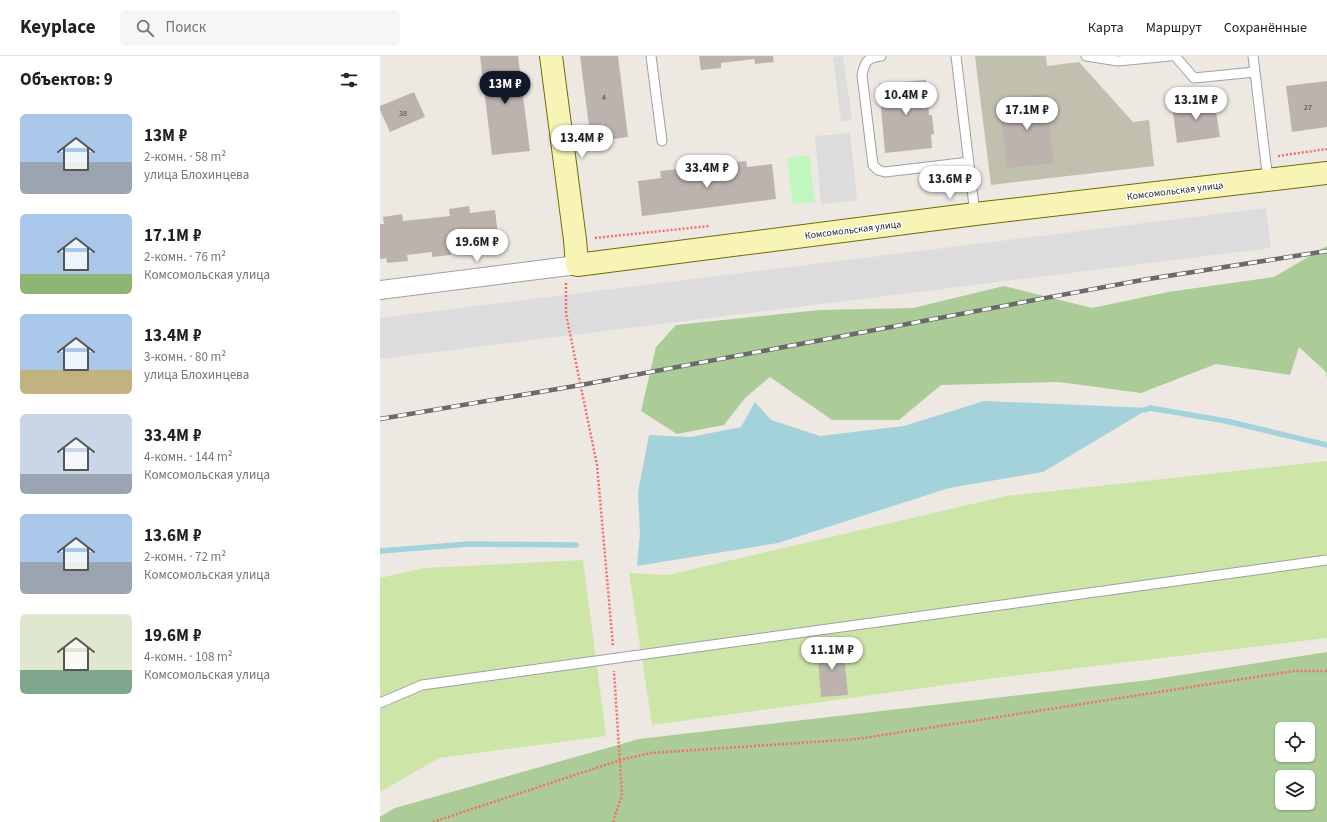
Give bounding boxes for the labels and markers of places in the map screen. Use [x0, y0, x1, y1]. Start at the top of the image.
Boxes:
pin: 13M ₽ [477, 71, 533, 105]
pin: 10.4M ₽ [869, 82, 943, 116]
pin: 13.1M ₽ [1159, 87, 1233, 121]
pin: 17.1M ₽ [990, 97, 1064, 131]
pin: 13.4M ₽ [545, 125, 619, 159]
pin: 33.4M ₽ [670, 155, 744, 189]
pin: 13.6M ₽ [913, 166, 987, 200]
pin: 19.6M ₽ [440, 229, 514, 263]
pin: 11.1M ₽ [795, 637, 869, 671]

